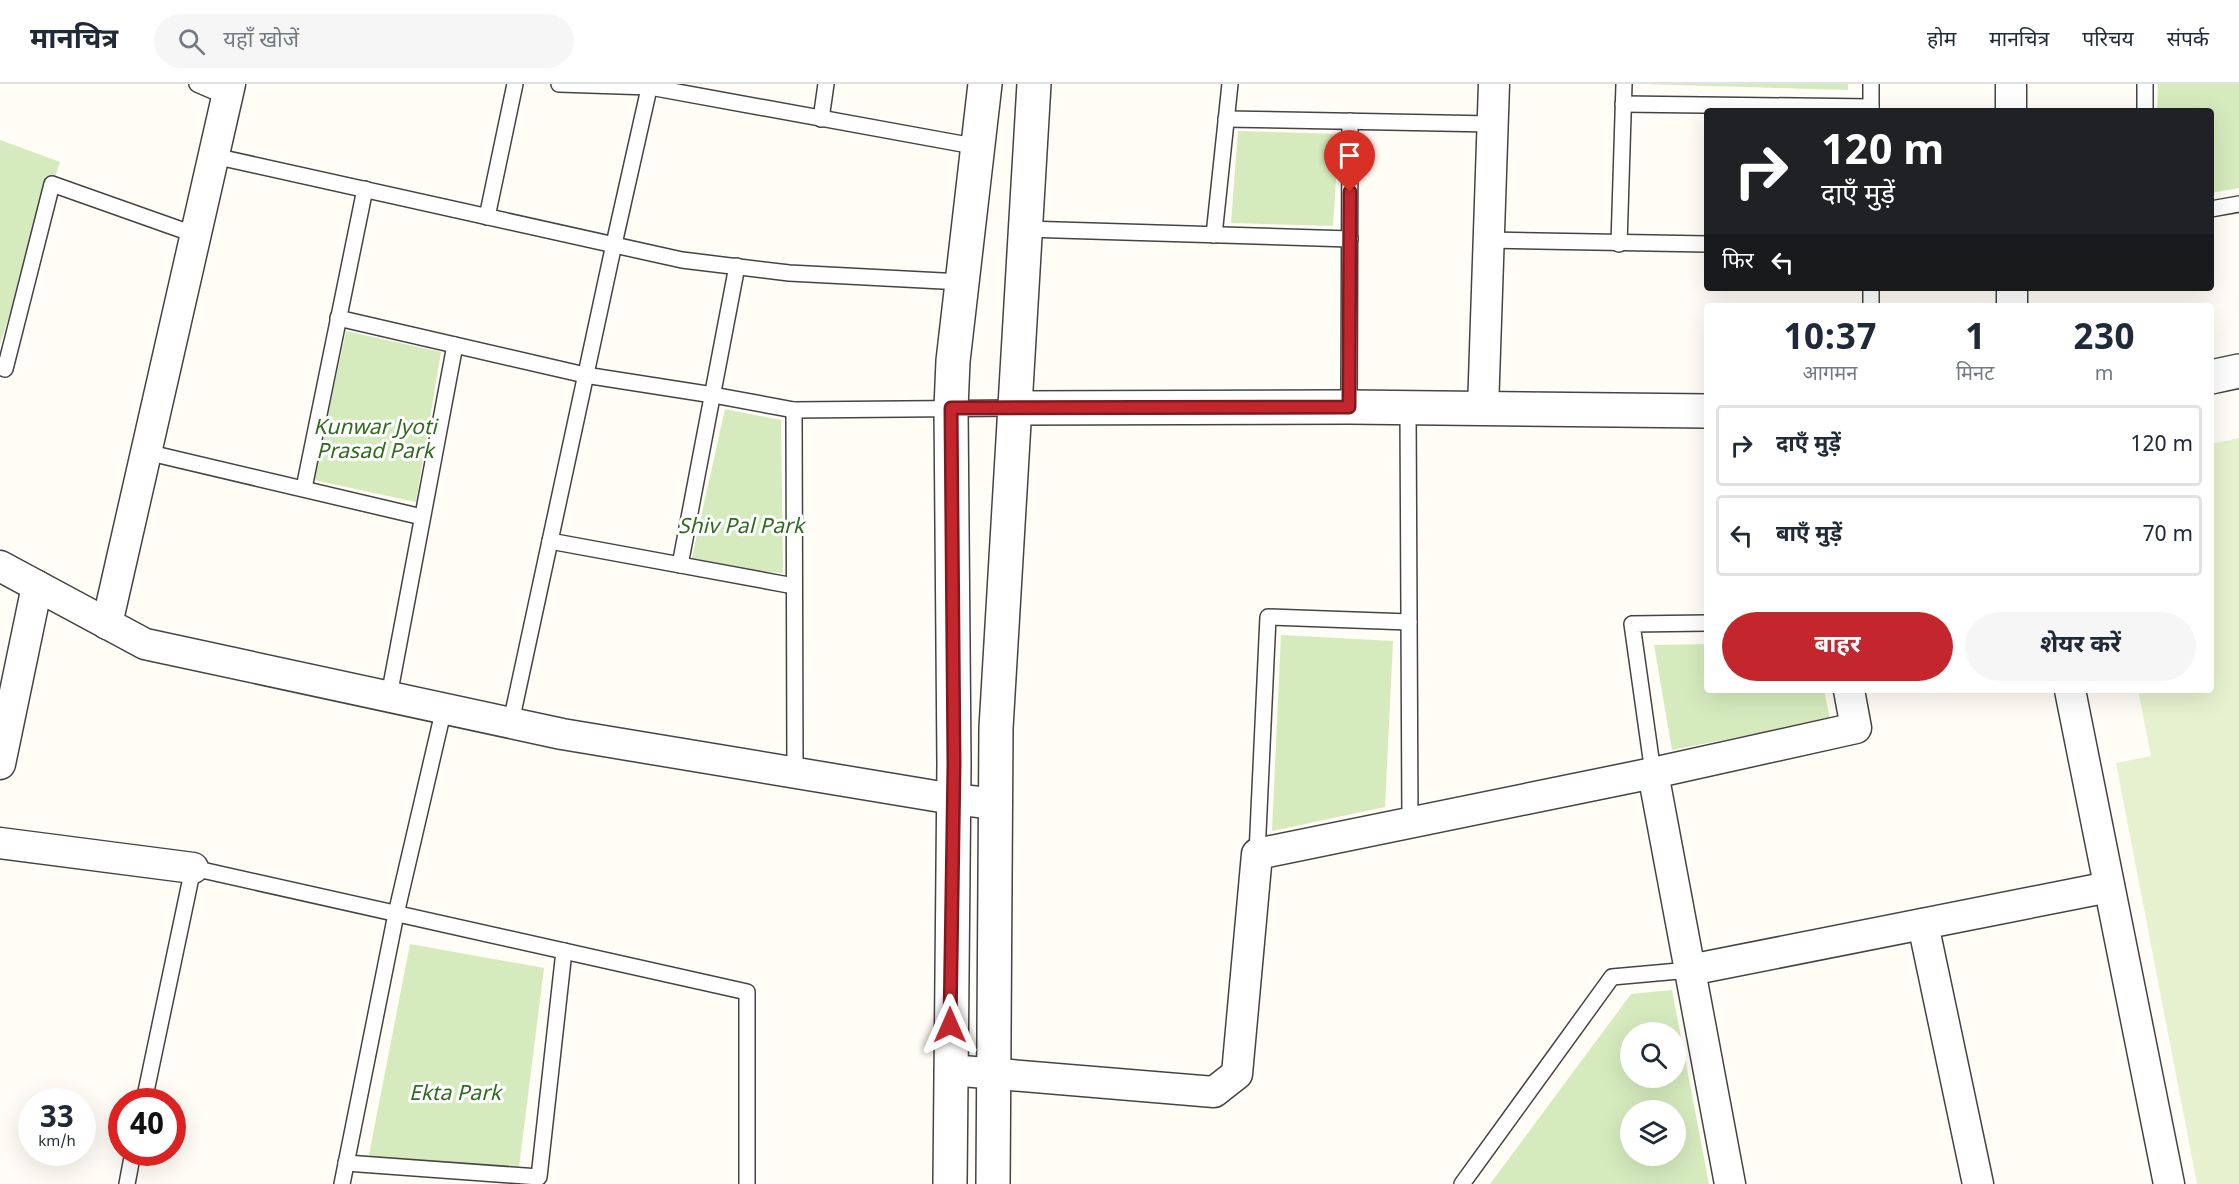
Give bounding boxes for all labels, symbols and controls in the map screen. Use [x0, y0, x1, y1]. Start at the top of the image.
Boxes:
search box [154, 14, 574, 68]
text: मानचित्र [30, 23, 118, 59]
icon: search [175, 25, 208, 58]
text: यहाँ खोजें [223, 27, 299, 56]
text: होम [1927, 27, 1956, 55]
text: मानचित्र [1989, 27, 2049, 55]
text: परिचय [2082, 27, 2134, 55]
text: संपर्क [2167, 27, 2209, 55]
text: 120 m [1821, 126, 1944, 181]
pin [1324, 130, 1375, 192]
icon: right [1722, 132, 1800, 210]
icon: arrive [1333, 139, 1366, 172]
text: दाएँ मुड़ें [1821, 179, 1895, 214]
icon: left [1766, 246, 1799, 279]
text: फिर [1722, 248, 1754, 277]
text: 10:37 [1783, 317, 1877, 364]
text: 1 [1965, 317, 1985, 364]
text: 230 [2074, 317, 2135, 364]
text: आगमन [1803, 362, 1857, 388]
text: मिनट [1956, 362, 1994, 388]
text: m [2095, 362, 2113, 388]
park label: Kunwar Jyoti Prasad Park [313, 415, 439, 467]
icon: right [1725, 429, 1758, 462]
text: दाएँ मुड़ें [1776, 431, 1841, 460]
text: 120 m [2130, 431, 2193, 460]
park label: Shiv Pal Park [678, 514, 807, 542]
icon: left [1725, 519, 1758, 552]
text: बाएँ मुड़ें [1776, 521, 1842, 550]
text: 70 m [2142, 521, 2193, 550]
button: बाहर [1722, 612, 1953, 681]
button: शेयर करें [1965, 612, 2196, 681]
position arrow [918, 993, 982, 1057]
map controls [1620, 1022, 1686, 1166]
button: search [1620, 1022, 1686, 1088]
park label: Ekta Park [409, 1081, 504, 1109]
speed limit sign: 40 [108, 1088, 186, 1166]
text: 33 [40, 1100, 74, 1139]
button: layers [1620, 1100, 1686, 1166]
text: km/h [38, 1133, 76, 1152]

